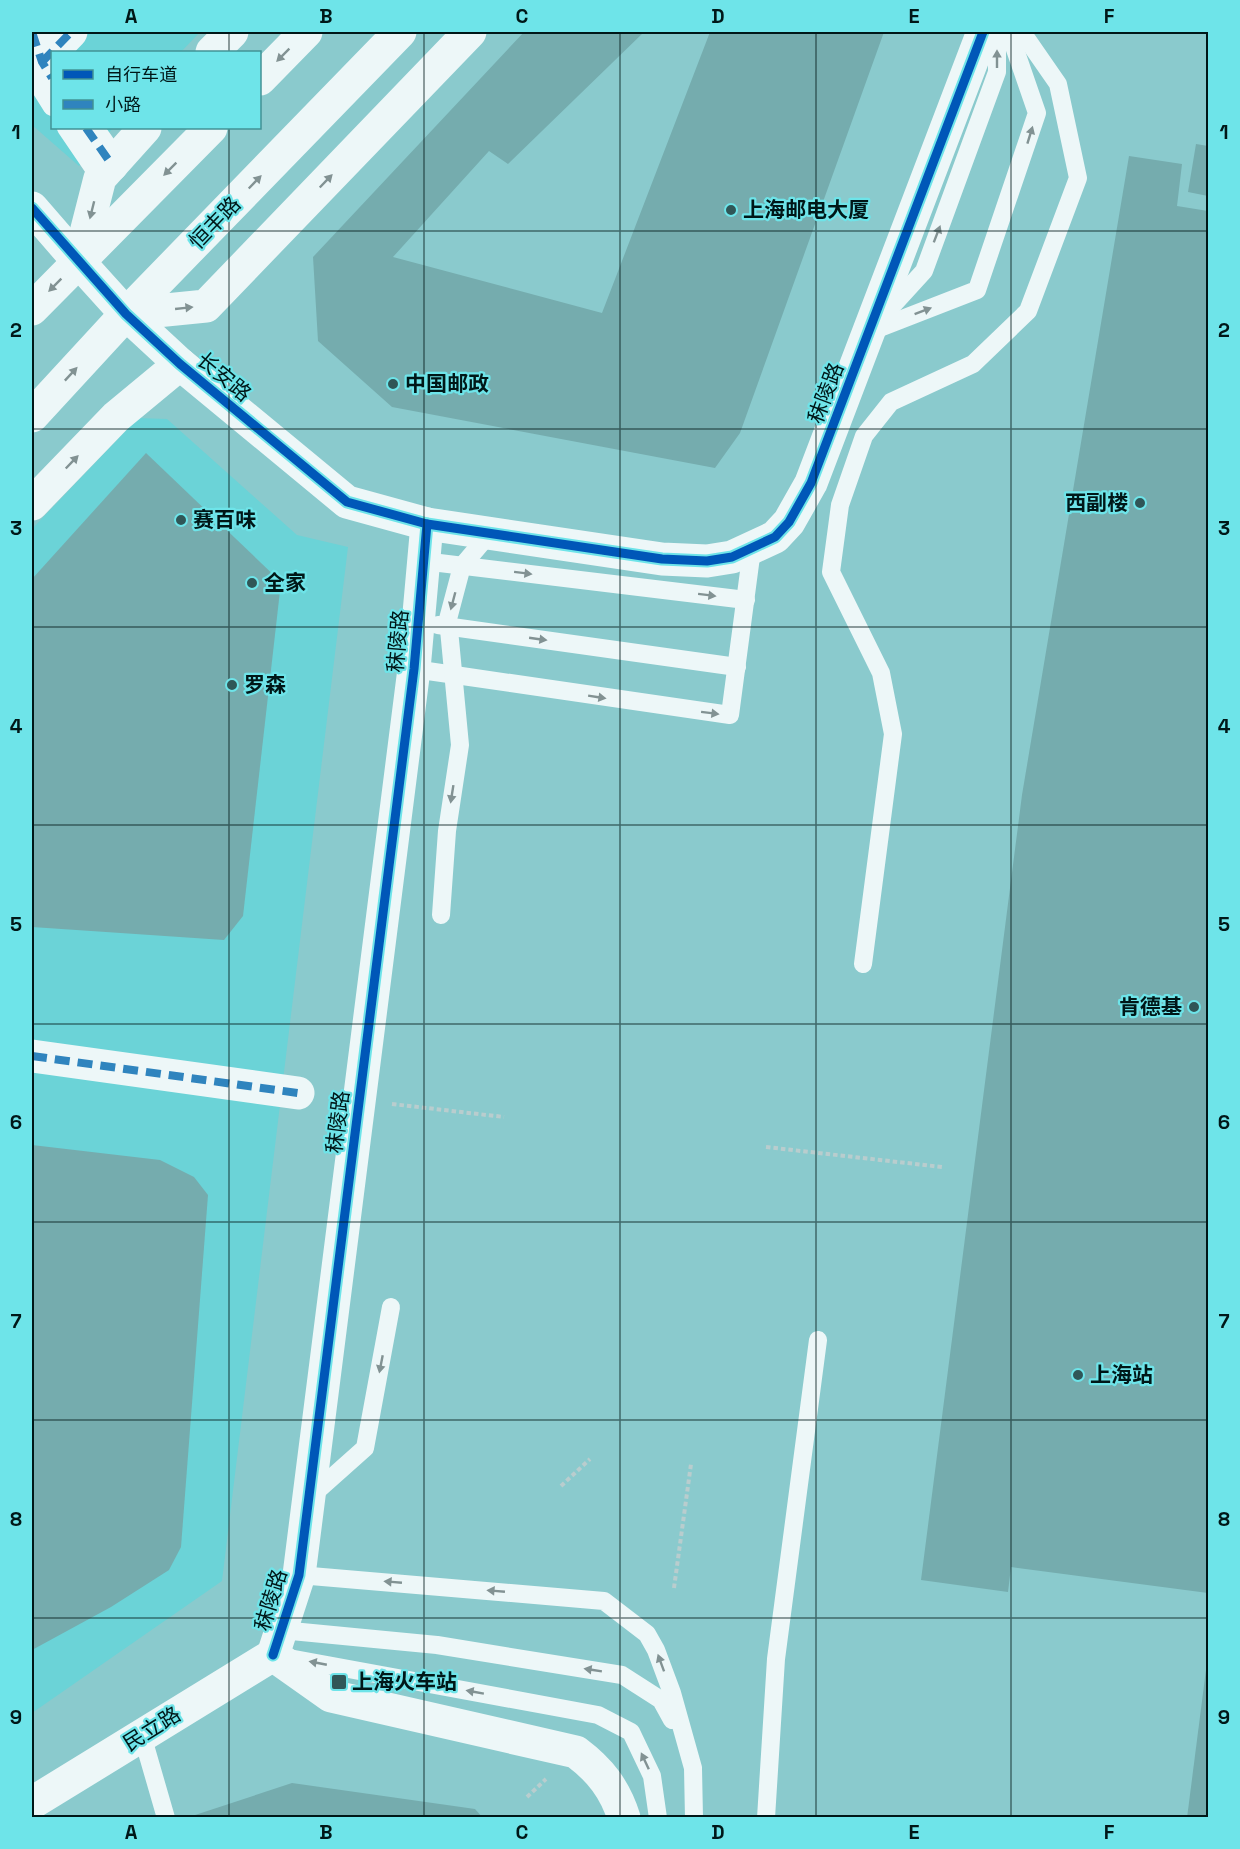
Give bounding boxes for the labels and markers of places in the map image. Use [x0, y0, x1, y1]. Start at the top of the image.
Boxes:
place label: 上海邮电大厦 [743, 196, 869, 223]
marker: 上海邮电大厦 [724, 203, 738, 217]
place label: 中国邮政 [405, 370, 489, 397]
marker: 中国邮政 [386, 377, 400, 391]
place label: 西副楼 [1065, 489, 1128, 516]
marker: 西副楼 [1133, 496, 1147, 510]
place label: 赛百味 [193, 506, 256, 533]
marker: 赛百味 [174, 513, 188, 527]
place label: 全家 [264, 569, 306, 596]
marker: 全家 [245, 576, 259, 590]
place label: 罗森 [244, 671, 286, 698]
marker: 罗森 [225, 678, 239, 692]
place label: 肯德基 [1119, 993, 1182, 1020]
marker: 肯德基 [1187, 1000, 1201, 1014]
place label: 上海站 [1090, 1361, 1153, 1388]
marker: 上海站 [1071, 1368, 1085, 1382]
place label: 上海火车站 [352, 1668, 457, 1695]
marker: 上海火车站 [330, 1673, 348, 1691]

